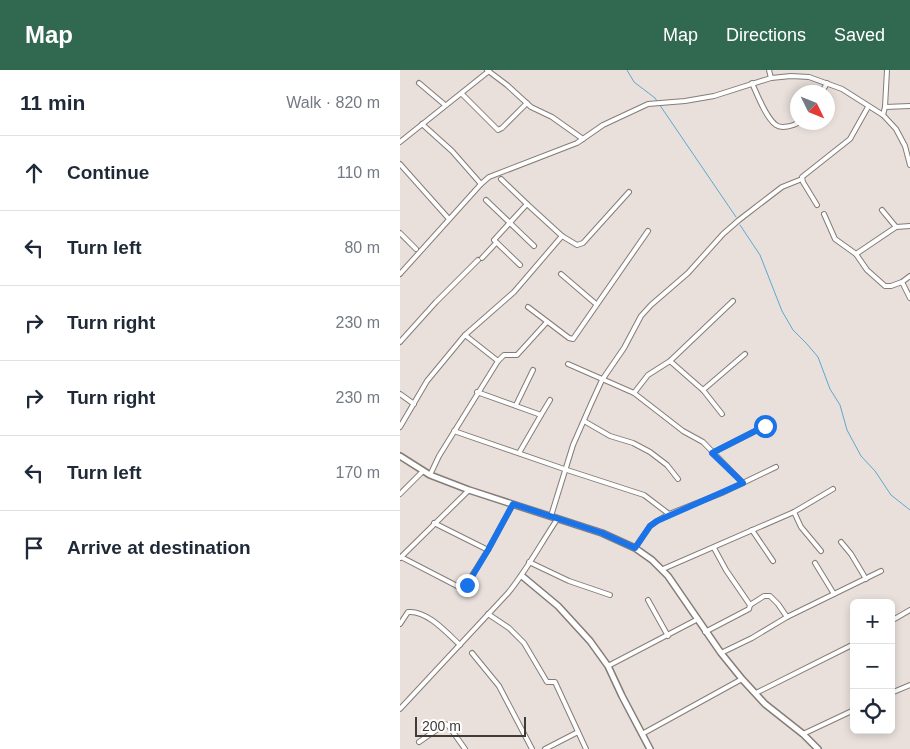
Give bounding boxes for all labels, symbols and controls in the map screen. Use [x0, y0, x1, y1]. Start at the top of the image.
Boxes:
text: Map [25, 21, 73, 48]
text: Map [663, 25, 698, 45]
text: Directions [726, 25, 806, 45]
text: Saved [834, 25, 885, 45]
north arrow [790, 85, 835, 130]
text: 11 min [20, 91, 85, 114]
text: Walk · 820 m [286, 94, 380, 111]
icon: ahead [20, 159, 48, 187]
text: Continue [67, 162, 149, 183]
text: 110 m [337, 164, 380, 181]
icon: left [20, 234, 48, 262]
text: Turn left [67, 237, 142, 258]
text: 80 m [344, 239, 380, 256]
icon: right [20, 309, 48, 337]
text: Turn right [67, 312, 155, 333]
text: 230 m [336, 314, 380, 331]
icon: right [20, 384, 48, 412]
text: Turn right [67, 387, 155, 408]
text: 230 m [336, 389, 380, 406]
route start [754, 415, 777, 438]
icon: left [20, 459, 48, 487]
text: Turn left [67, 462, 142, 483]
text: 170 m [336, 464, 380, 481]
icon: arrive [20, 534, 48, 562]
text: Arrive at destination [67, 537, 251, 558]
route end [456, 574, 479, 597]
map controls [850, 599, 895, 734]
button: + [850, 599, 895, 644]
button: − [850, 644, 895, 689]
button: locate [850, 689, 895, 734]
scale bar [415, 714, 526, 737]
text: 200 m [422, 718, 461, 734]

